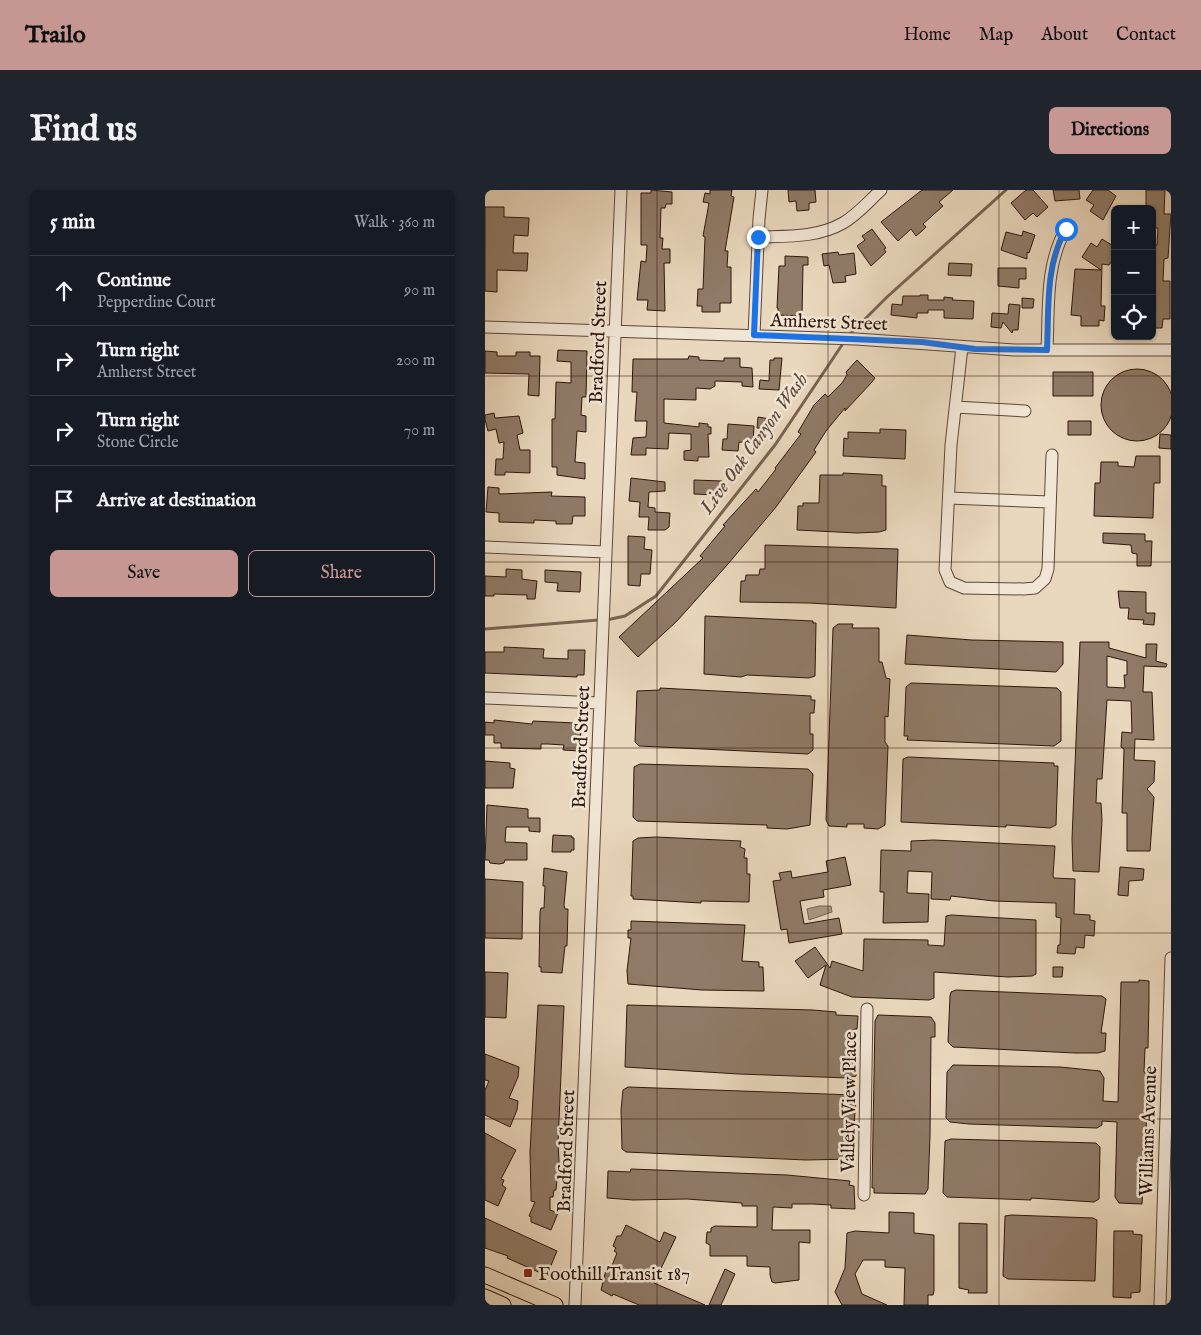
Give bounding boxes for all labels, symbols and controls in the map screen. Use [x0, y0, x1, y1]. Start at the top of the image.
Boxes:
text: Trailo [25, 20, 86, 51]
text: Home [904, 24, 951, 47]
text: Map [979, 24, 1013, 47]
text: About [1041, 24, 1088, 47]
text: Contact [1116, 24, 1176, 47]
button: Directions [1049, 107, 1171, 154]
text: Find us [30, 108, 137, 153]
map controls [1111, 205, 1156, 340]
button: + [1111, 205, 1156, 250]
text: 5 min [50, 209, 95, 236]
text: Walk · 360 m [354, 213, 435, 233]
route start [1055, 218, 1078, 241]
route end [747, 226, 770, 249]
button: − [1111, 250, 1156, 295]
text: Continue [97, 269, 171, 293]
icon: ahead [50, 277, 78, 305]
street label: Bradford Street [585, 280, 613, 404]
text: 90 m [404, 281, 435, 301]
text: Pepperdine Court [97, 293, 216, 313]
button: locate [1111, 295, 1156, 340]
street label: Amherst Street [769, 309, 889, 337]
text: Turn right [97, 339, 179, 363]
icon: right [50, 347, 78, 375]
text: 200 m [396, 351, 435, 371]
text: Amherst Street [97, 363, 196, 383]
water label: Live Oak Canyon Wash [694, 368, 814, 520]
text: Turn right [97, 409, 179, 433]
icon: right [50, 417, 78, 445]
text: 70 m [404, 421, 435, 441]
text: Stone Circle [97, 433, 179, 453]
icon: arrive [50, 487, 78, 515]
text: Arrive at destination [97, 489, 256, 513]
button: Save [50, 550, 238, 597]
button: Share [248, 550, 435, 597]
street label: Bradford Street [568, 685, 596, 809]
street label: Vallely View Place [837, 1031, 863, 1174]
street label: Williams Avenue [1135, 1065, 1163, 1197]
street label: Bradford Street [553, 1089, 581, 1213]
place label: Foothill Transit 187 [538, 1263, 690, 1287]
marker: Foothill Transit 187 [522, 1267, 534, 1279]

